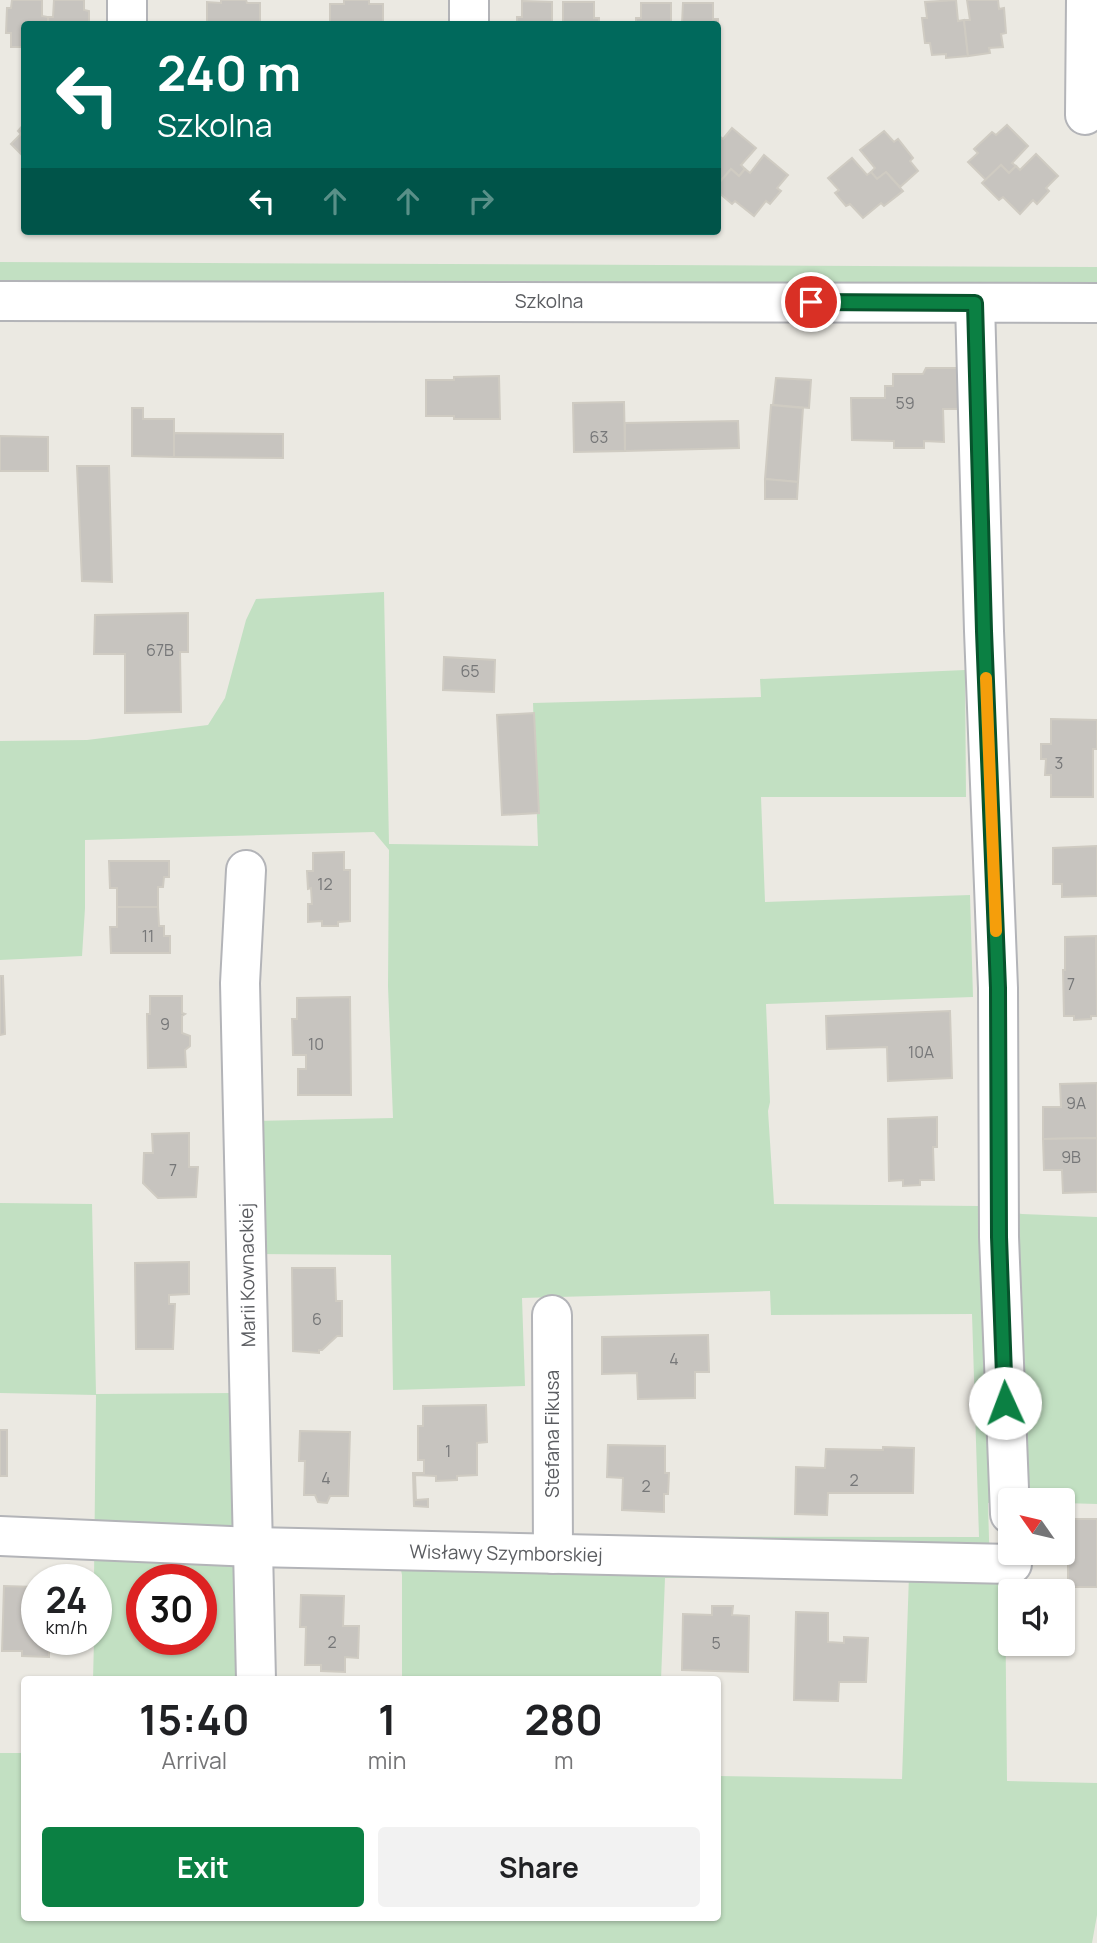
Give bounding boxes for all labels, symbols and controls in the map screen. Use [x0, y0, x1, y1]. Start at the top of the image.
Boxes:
text: 240 m [157, 39, 301, 106]
icon: left [42, 49, 133, 140]
text: Szkolna [157, 103, 272, 147]
icon: left [243, 182, 281, 220]
icon: ahead [316, 182, 354, 220]
icon: ahead [389, 182, 427, 220]
icon: right [462, 182, 500, 220]
pin [781, 272, 841, 332]
icon: arrive [792, 283, 830, 321]
street label: Szkolna [515, 288, 583, 314]
house number: 59 [895, 392, 915, 414]
house number: 63 [590, 426, 608, 448]
house number: 67B [146, 639, 174, 661]
house number: 65 [460, 660, 480, 682]
house number: 3 [1055, 752, 1063, 774]
house number: 12 [317, 873, 333, 895]
house number: 11 [142, 925, 154, 947]
house number: 7 [1067, 973, 1075, 995]
house number: 9 [160, 1013, 170, 1035]
house number: 10 [308, 1033, 324, 1055]
house number: 10A [908, 1041, 934, 1063]
house number: 9A [1066, 1092, 1086, 1114]
house number: 9B [1061, 1146, 1081, 1168]
house number: 7 [169, 1159, 177, 1181]
street label: Marii Kownackiej [233, 1203, 261, 1347]
house number: 6 [312, 1308, 322, 1330]
house number: 4 [669, 1348, 679, 1370]
position arrow [968, 1366, 1042, 1440]
street label: Stefana Fikusa [539, 1370, 565, 1498]
house number: 1 [445, 1440, 451, 1462]
house number: 4 [321, 1467, 331, 1489]
house number: 2 [849, 1469, 859, 1491]
house number: 2 [641, 1475, 651, 1497]
north arrow [998, 1488, 1074, 1564]
map controls [998, 1488, 1075, 1656]
street label: Wisławy Szymborskiej [409, 1538, 603, 1568]
speed limit sign: 30 [126, 1564, 217, 1655]
text: 24 [46, 1576, 87, 1624]
button: sound [998, 1579, 1075, 1656]
text: km/h [46, 1615, 87, 1639]
house number: 2 [327, 1631, 337, 1653]
house number: 5 [711, 1632, 721, 1654]
text: 15:40 [139, 1690, 250, 1748]
text: 1 [378, 1690, 396, 1748]
text: 280 [524, 1690, 603, 1748]
text: Arrival [162, 1744, 227, 1776]
text: min [368, 1744, 406, 1776]
text: m [554, 1744, 573, 1776]
button: Exit [42, 1827, 364, 1907]
button: Share [378, 1827, 700, 1907]

